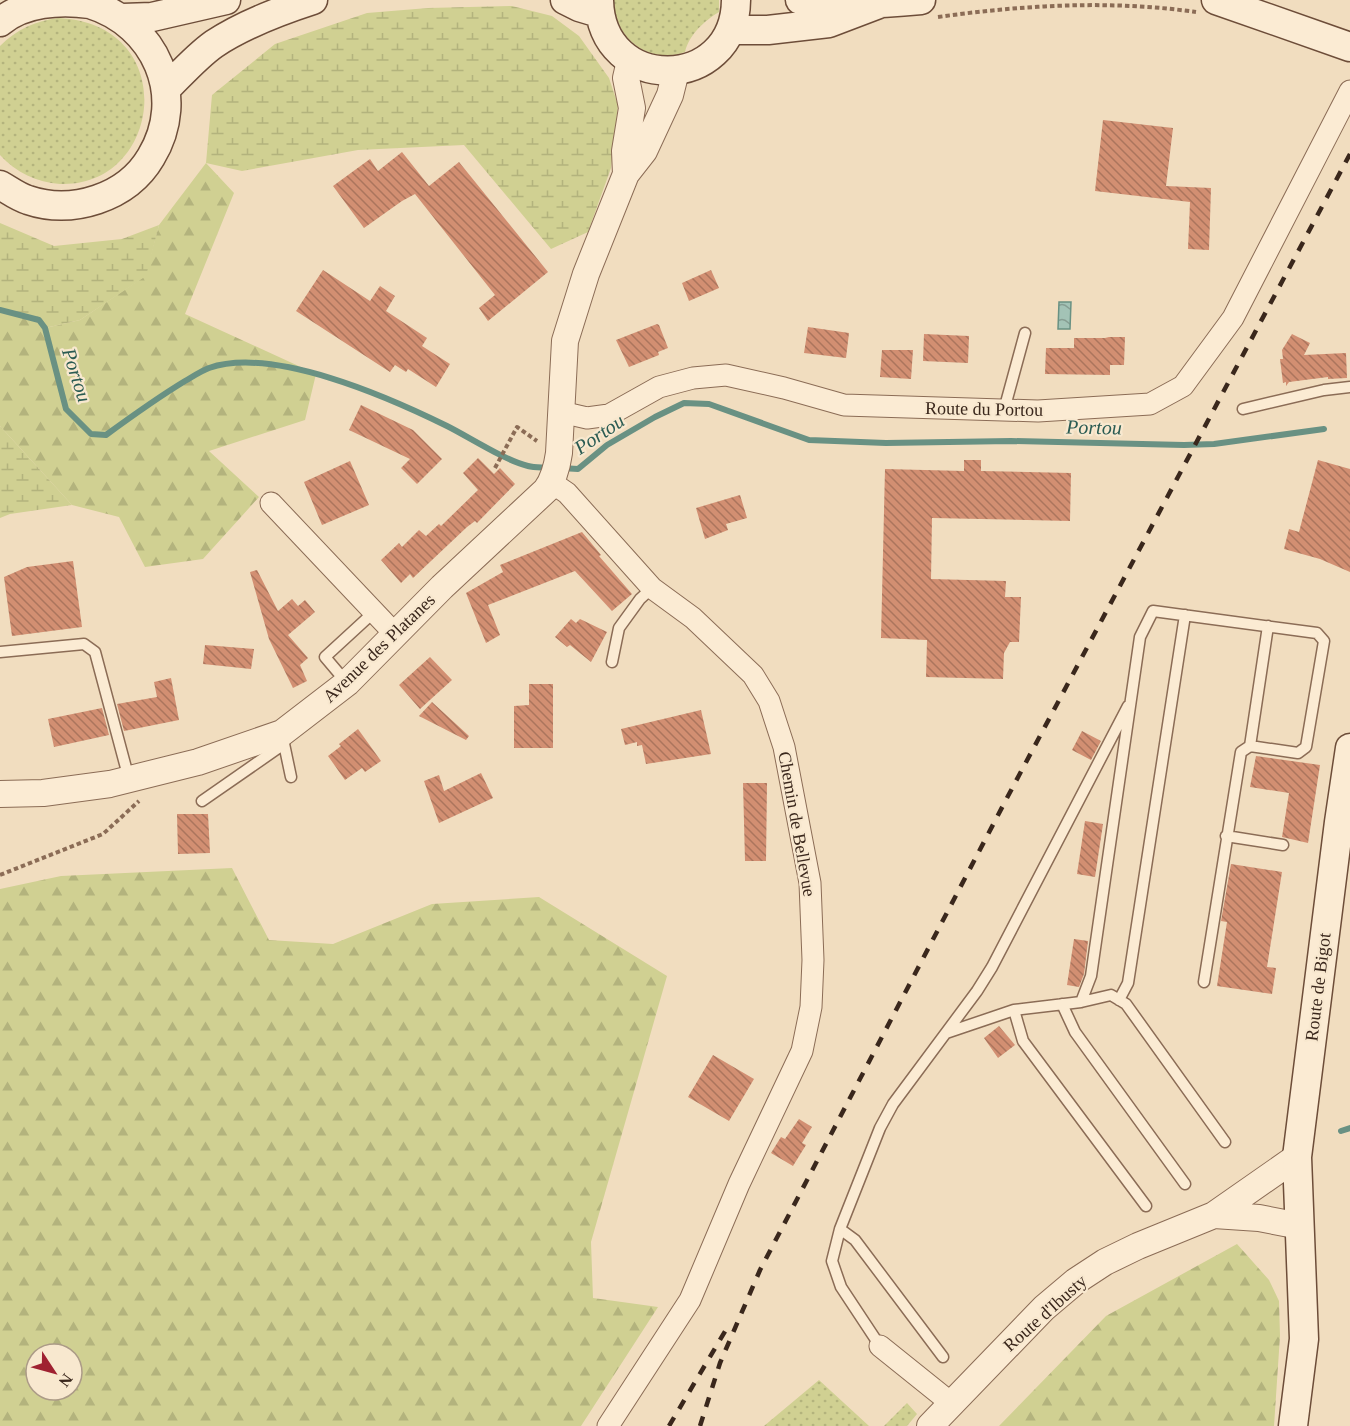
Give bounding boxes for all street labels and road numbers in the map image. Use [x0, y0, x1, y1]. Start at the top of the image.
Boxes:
street label: Route du Portou [925, 398, 1043, 420]
street label: Avenue des Platanes [319, 590, 439, 706]
street label: Chemin de Bellevue [774, 750, 820, 898]
street label: Route de Bigot [1301, 932, 1335, 1042]
street label: Route d'Ibusty [999, 1271, 1091, 1355]

